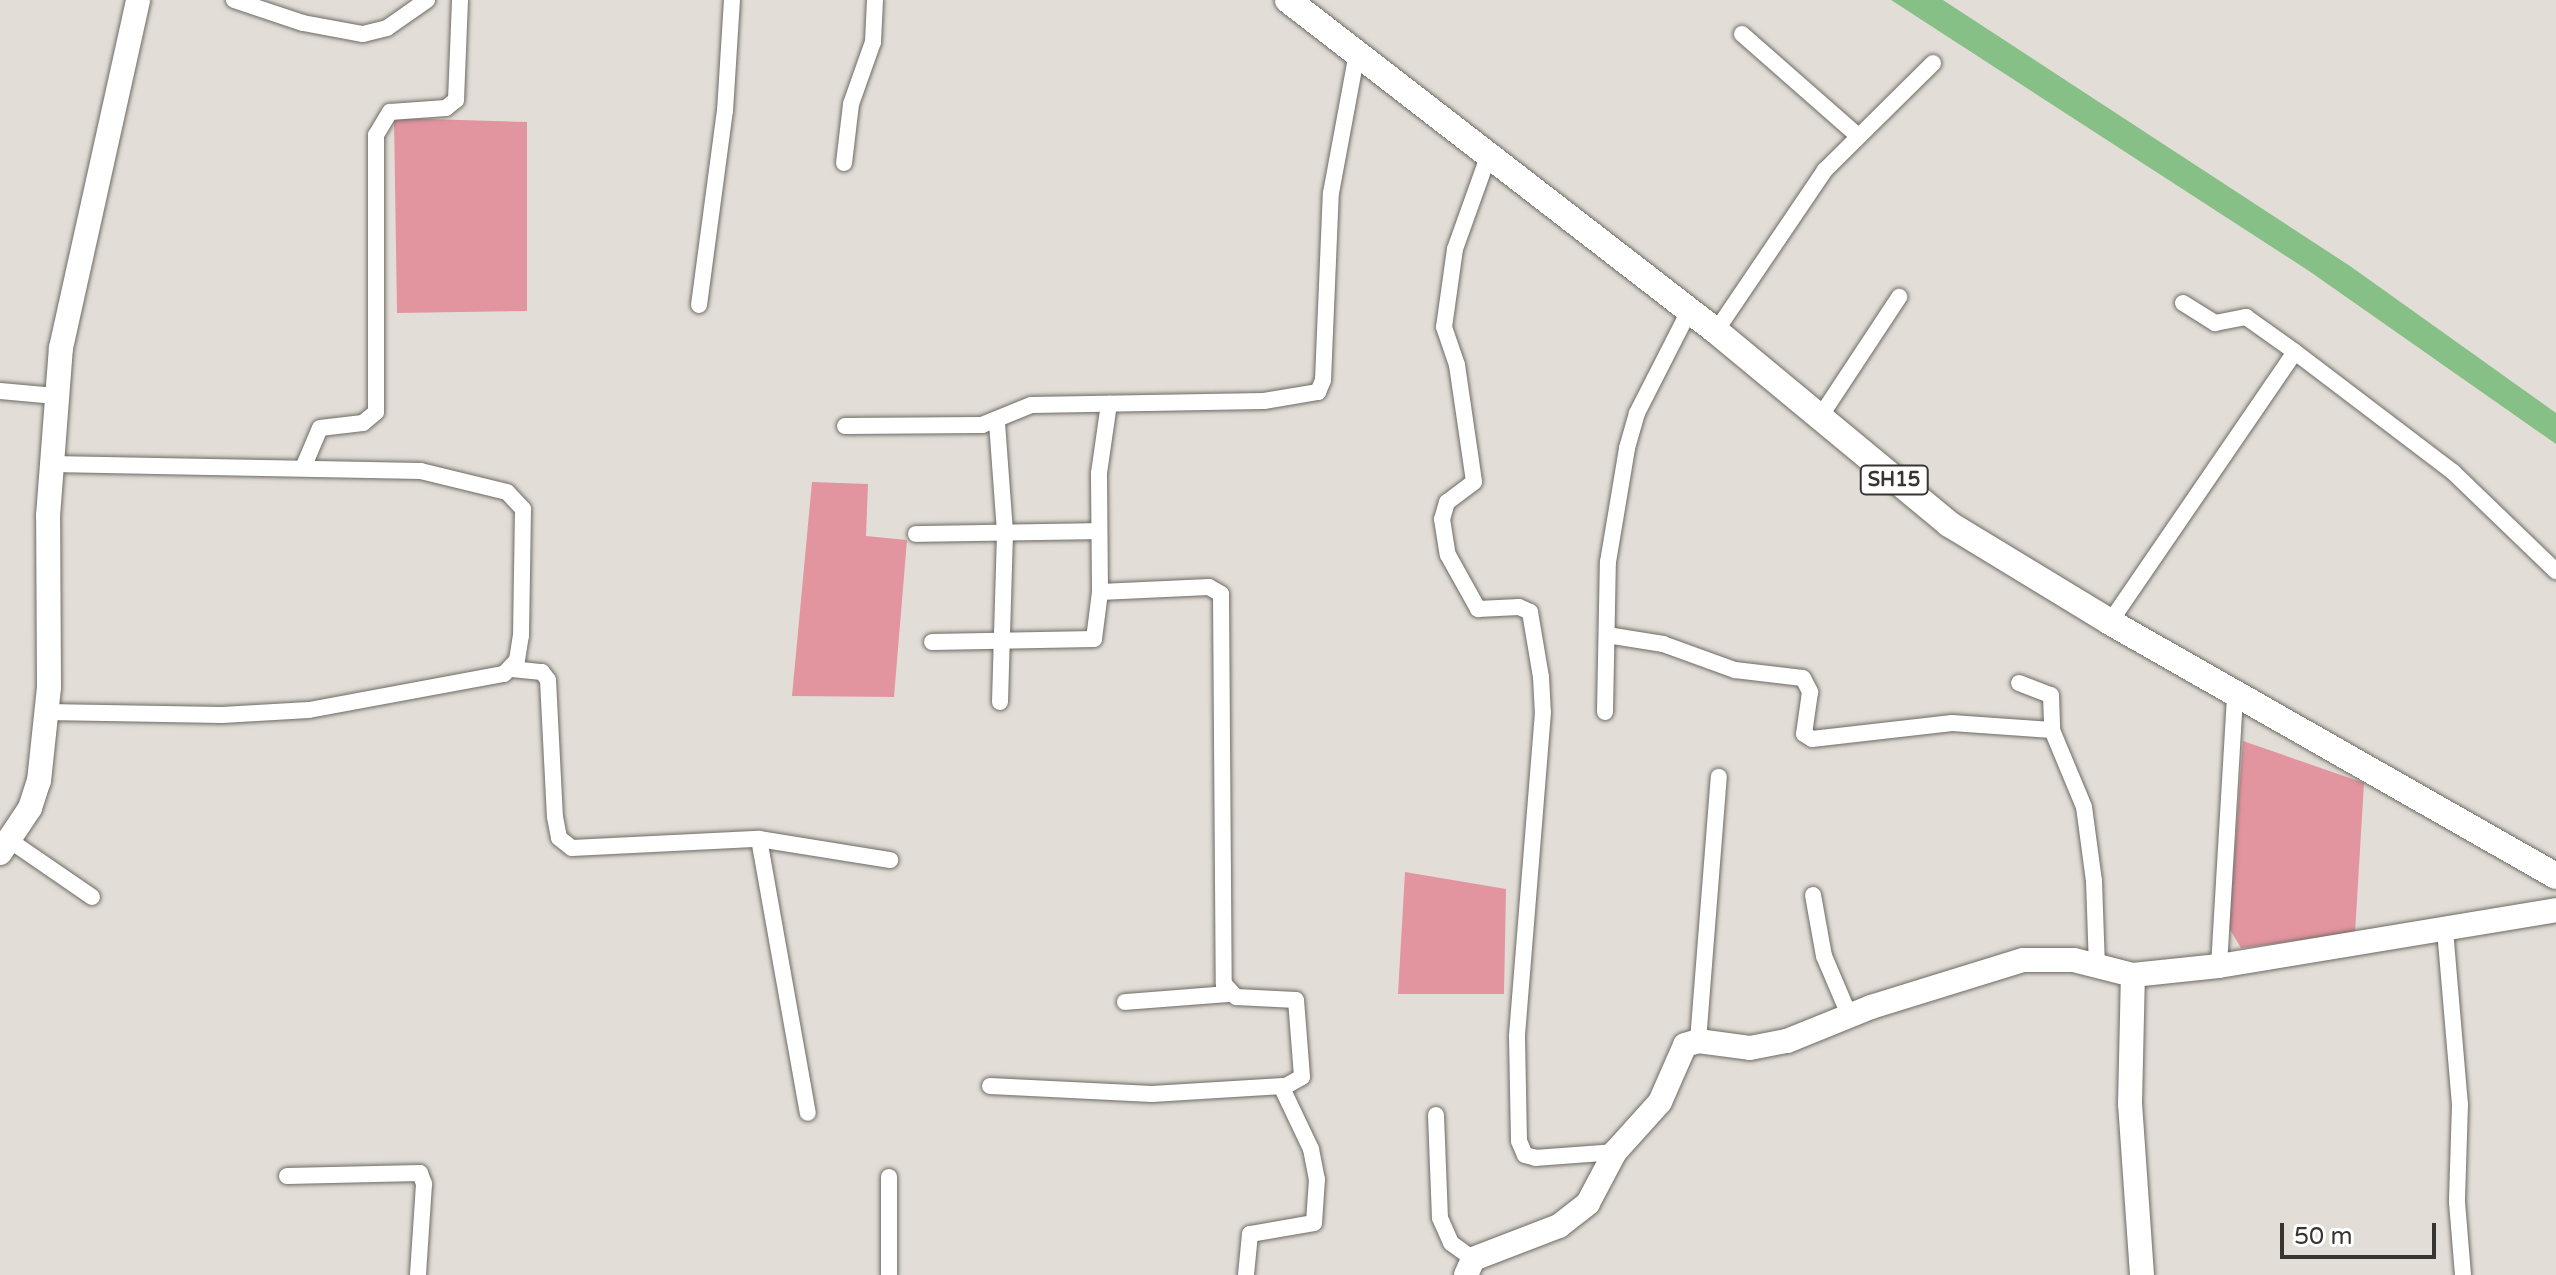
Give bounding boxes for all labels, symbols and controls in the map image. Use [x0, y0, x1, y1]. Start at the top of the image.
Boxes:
road number: SH15 [1858, 464, 1930, 496]
scale bar [2284, 1207, 2440, 1257]
text: 50 m [2294, 1222, 2352, 1251]

